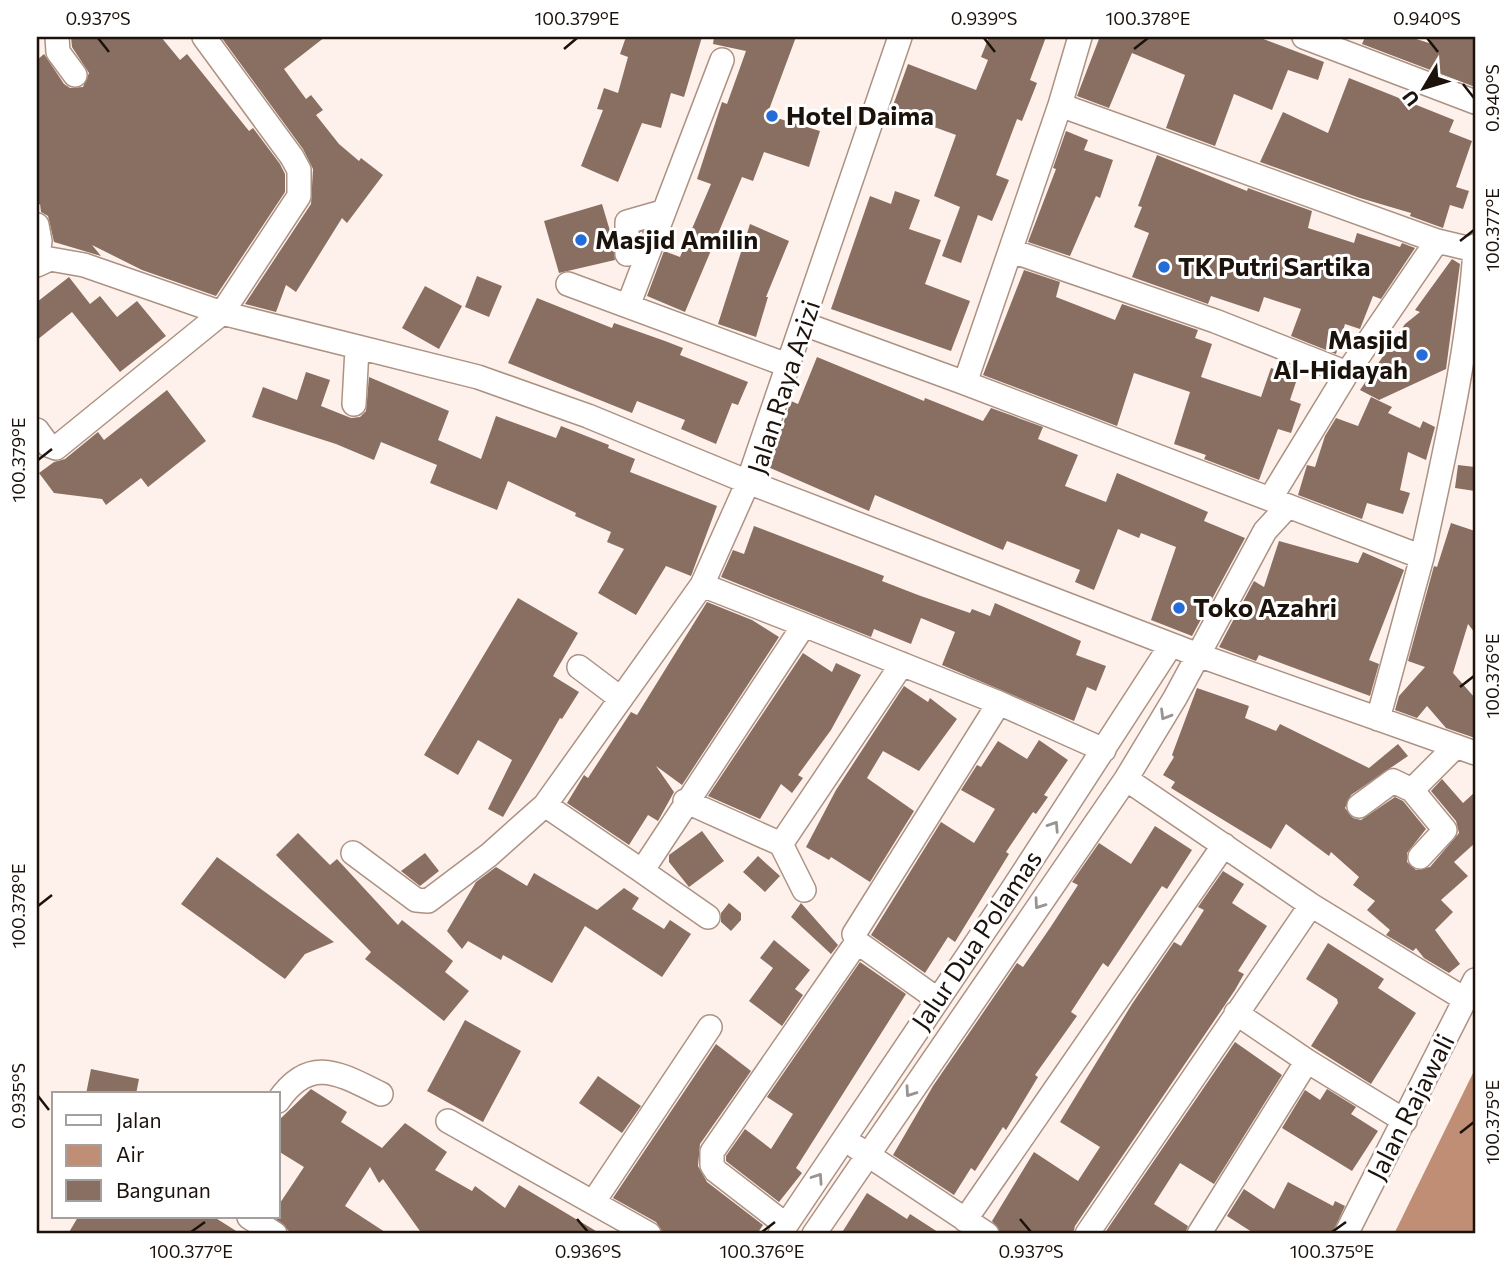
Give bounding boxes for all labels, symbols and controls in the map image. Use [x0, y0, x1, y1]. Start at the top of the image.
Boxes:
text: 0.937°S [65, 7, 131, 29]
text: 100.379°E [535, 7, 619, 29]
text: 0.939°S [951, 7, 1017, 29]
text: 100.378°E [1106, 7, 1190, 29]
text: 0.940°S [1393, 7, 1461, 29]
north arrow [1390, 52, 1460, 122]
text: 0.940°S [1481, 64, 1503, 132]
text: U [1397, 86, 1424, 111]
place label: Hotel Daima [786, 99, 934, 130]
marker: Hotel Daima [764, 108, 780, 124]
text: 100.377°E [1481, 188, 1503, 272]
place label: Masjid Amilin [595, 223, 758, 254]
marker: Masjid Amilin [573, 232, 589, 248]
place label: TK Putri Sartika [1178, 250, 1370, 281]
marker: TK Putri Sartika [1156, 259, 1172, 275]
street label: Jalan Raya Azizi [740, 296, 825, 477]
place label: Masjid Al-Hidayah [1273, 323, 1408, 384]
marker: Masjid Al-Hidayah [1414, 347, 1430, 363]
text: 100.379°E [7, 418, 29, 502]
place label: Toko Azahri [1193, 591, 1337, 622]
marker: Toko Azahri [1171, 600, 1187, 616]
text: 100.376°E [1481, 634, 1503, 718]
one-way arrow [1160, 707, 1173, 720]
one-way arrow [1046, 821, 1058, 834]
street label: Jalur Dua Polamas [904, 844, 1047, 1035]
text: 100.378°E [7, 864, 29, 948]
one-way arrow [1034, 897, 1047, 910]
street label: Jalan Rajawali [1360, 1028, 1460, 1184]
text: 0.935°S [7, 1063, 29, 1129]
text: 100.375°E [1481, 1080, 1503, 1164]
one-way arrow [906, 1084, 918, 1097]
legend [52, 1092, 280, 1218]
text: Jalan [116, 1107, 161, 1132]
text: Air [116, 1141, 144, 1166]
one-way arrow [810, 1173, 823, 1186]
text: Bangunan [116, 1177, 211, 1202]
text: 100.377°E [149, 1240, 233, 1262]
text: 0.936°S [555, 1240, 621, 1262]
text: 100.376°E [720, 1240, 804, 1262]
text: 0.937°S [998, 1240, 1064, 1262]
text: 100.375°E [1290, 1240, 1374, 1262]

